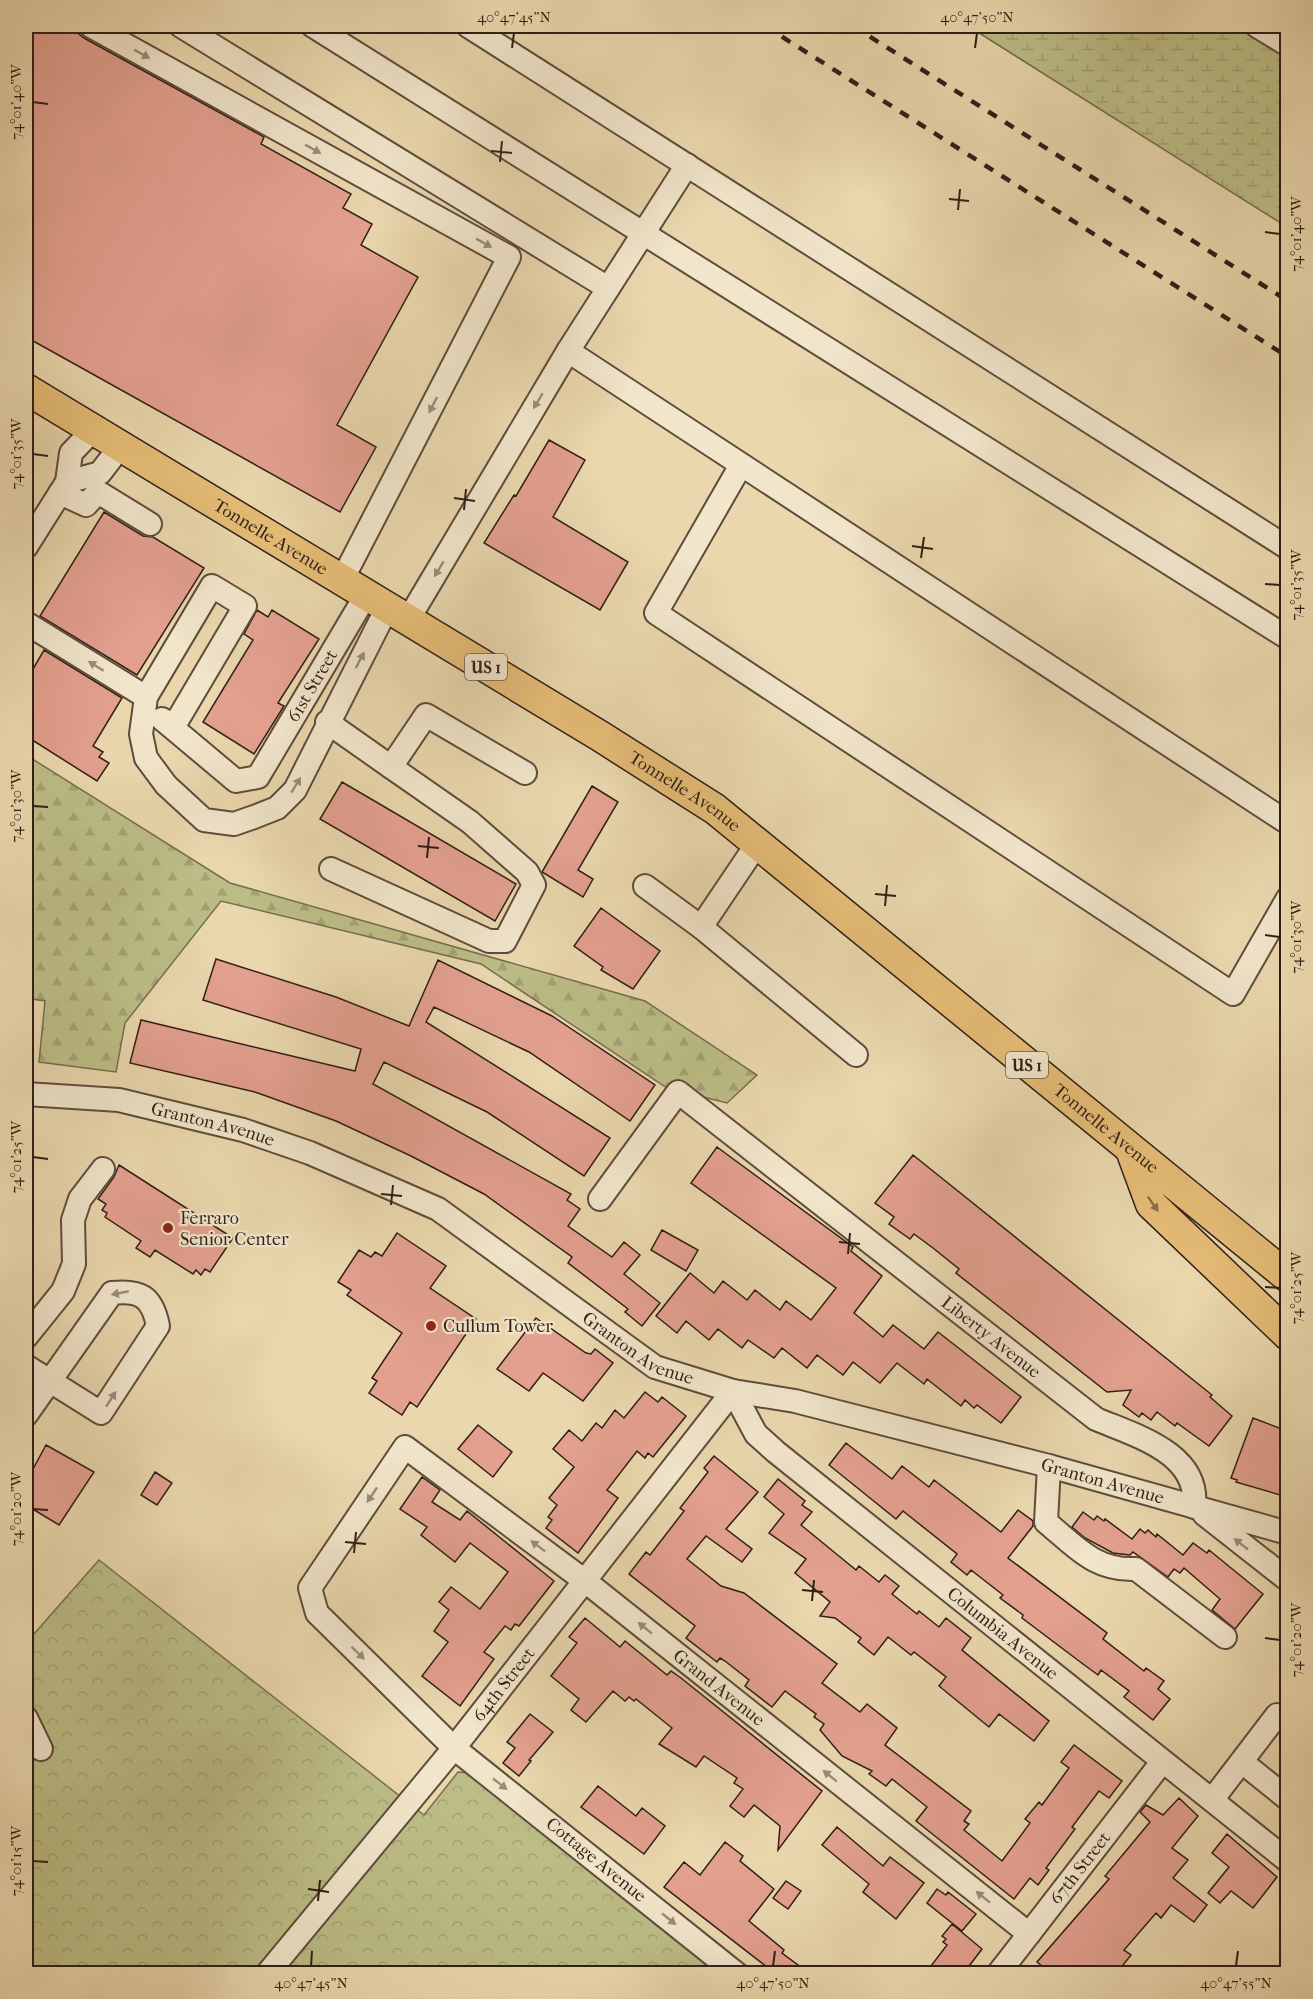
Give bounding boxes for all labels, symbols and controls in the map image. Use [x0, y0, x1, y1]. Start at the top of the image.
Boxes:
text: 40°47'45"N [477, 8, 551, 26]
text: 40°47'50"N [940, 8, 1014, 26]
one-way arrow [134, 49, 151, 59]
text: 74°01'40"W [7, 63, 25, 140]
one-way arrow [305, 144, 322, 154]
text: 74°01'40"W [1287, 195, 1305, 272]
one-way arrow [475, 238, 492, 248]
one-way arrow [533, 393, 544, 409]
one-way arrow [428, 396, 437, 413]
text: 74°01'35"W [7, 417, 25, 490]
street label: Tonnelle Avenue [210, 494, 332, 580]
text: 74°01'35"W [1287, 548, 1305, 621]
one-way arrow [433, 561, 444, 577]
street label: 61st Street [283, 645, 342, 726]
one-way arrow [355, 651, 365, 668]
road number: US 1 [465, 654, 507, 680]
one-way arrow [88, 661, 104, 672]
street label: Tonnelle Avenue [625, 747, 745, 836]
text: 74°01'30"W [7, 768, 25, 842]
one-way arrow [291, 776, 301, 793]
text: 74°01'30"W [1287, 899, 1305, 973]
road number: US 1 [1006, 1052, 1048, 1078]
street label: Tonnelle Avenue [1049, 1079, 1163, 1178]
street label: Granton Avenue [149, 1098, 277, 1151]
text: 74°01'25"W [7, 1119, 25, 1193]
one-way arrow [1148, 1195, 1159, 1212]
place label: Ferraro Senior Center [180, 1208, 289, 1250]
marker: Ferraro Senior Center [161, 1221, 175, 1235]
text: 74°01'25"W [1287, 1250, 1305, 1324]
one-way arrow [110, 1289, 129, 1298]
street label: Liberty Avenue [937, 1292, 1045, 1382]
street label: Granton Avenue [578, 1307, 696, 1389]
place label: Cullum Tower [443, 1316, 553, 1337]
marker: Cullum Tower [424, 1319, 438, 1333]
one-way arrow [105, 1390, 116, 1407]
street label: Granton Avenue [1039, 1454, 1167, 1508]
text: 74°01'20"W [7, 1470, 25, 1546]
one-way arrow [367, 1487, 378, 1503]
one-way arrow [1234, 1538, 1250, 1550]
one-way arrow [531, 1540, 547, 1552]
street label: Columbia Avenue [943, 1583, 1063, 1684]
text: 74°01'20"W [1287, 1601, 1305, 1677]
one-way arrow [637, 1622, 653, 1635]
street label: 64th Street [468, 1643, 539, 1726]
street label: Grand Avenue [669, 1645, 769, 1730]
one-way arrow [350, 1646, 364, 1660]
one-way arrow [823, 1771, 838, 1783]
one-way arrow [492, 1778, 508, 1791]
street label: Cottage Avenue [542, 1813, 650, 1907]
text: 74°01'15"W [7, 1825, 25, 1896]
street label: 67th Street [1045, 1827, 1115, 1909]
one-way arrow [975, 1891, 991, 1904]
one-way arrow [661, 1912, 677, 1925]
text: 40°47'45"N [274, 1974, 348, 1992]
text: 40°47'50"N [736, 1974, 810, 1992]
text: 40°47'55"N [1200, 1974, 1272, 1992]

